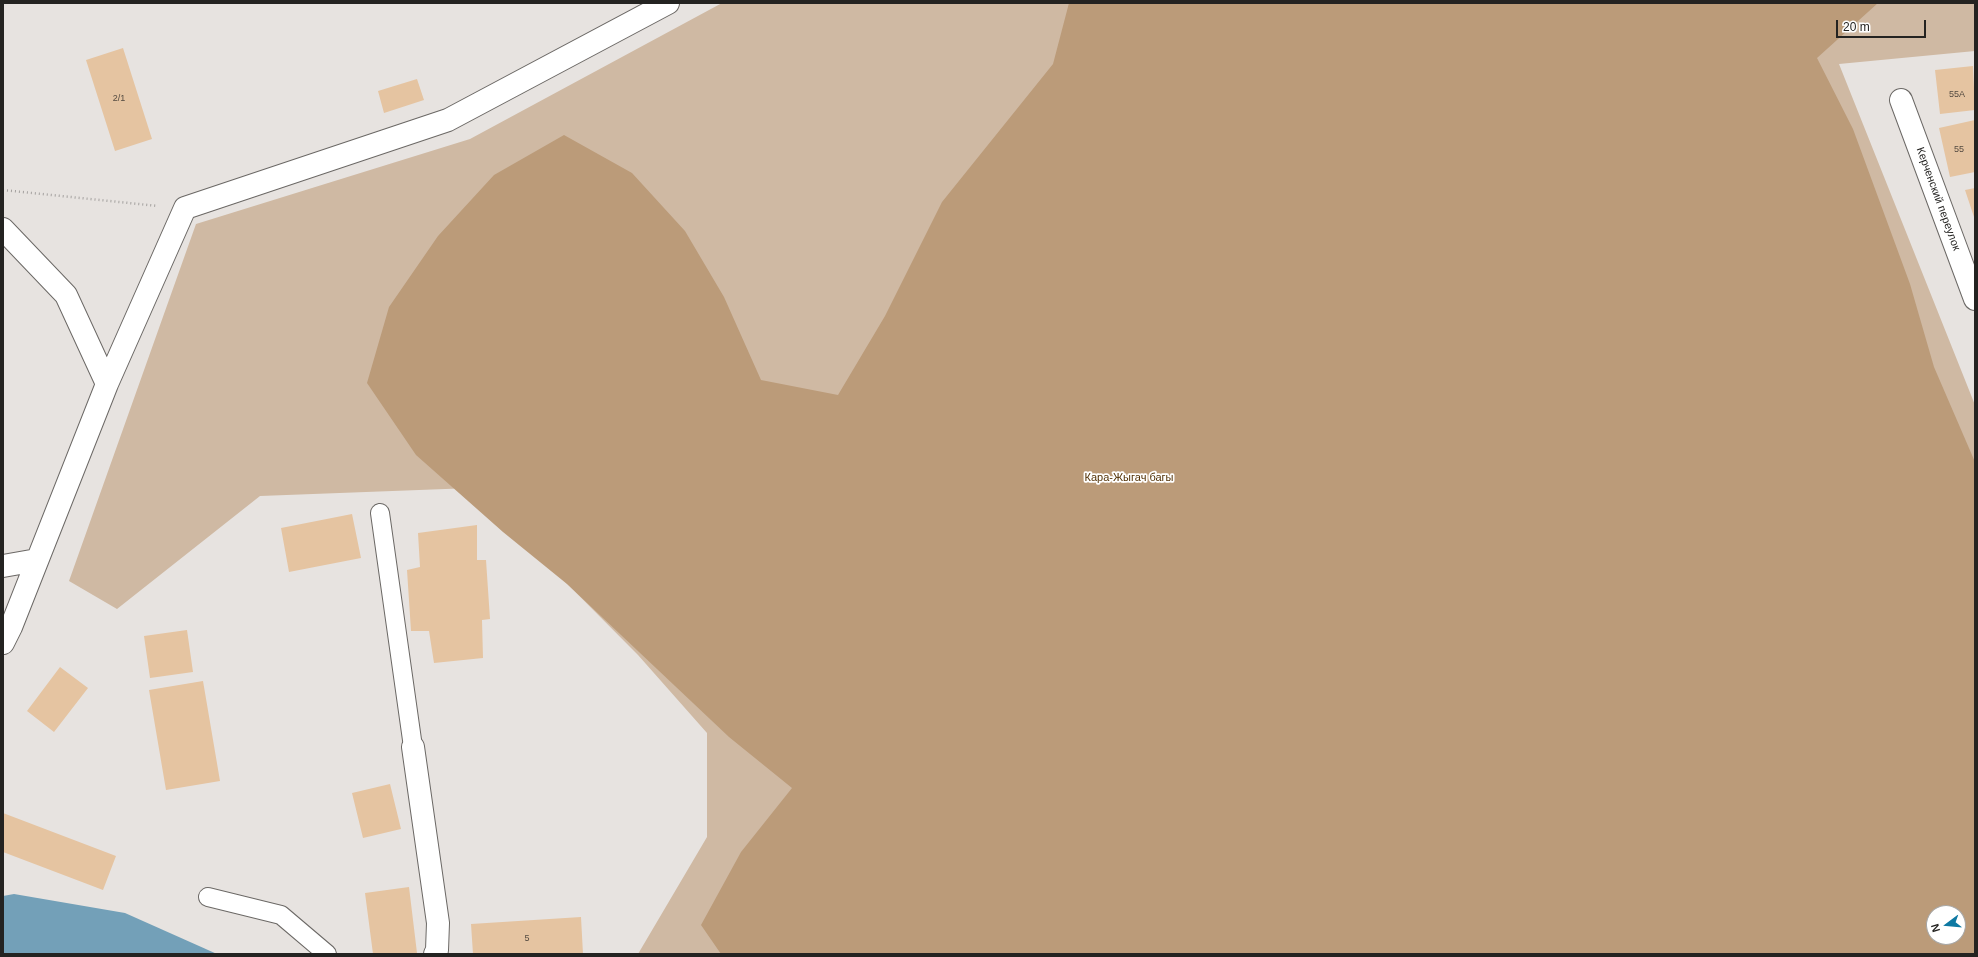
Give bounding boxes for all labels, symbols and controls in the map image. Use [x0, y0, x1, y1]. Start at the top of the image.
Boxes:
scale bar [1838, 12, 1928, 38]
text: 20 m [1843, 20, 1870, 34]
house number: 55А [1949, 90, 1965, 100]
house number: 2/1 [113, 94, 125, 104]
house number: 55 [1954, 145, 1964, 155]
street label: Керченский переулок [1913, 146, 1963, 252]
park label: Кара-Жыгач багы [1084, 471, 1174, 485]
north arrow [1926, 905, 1966, 945]
text: N [1929, 923, 1942, 934]
house number: 5 [524, 934, 530, 944]

